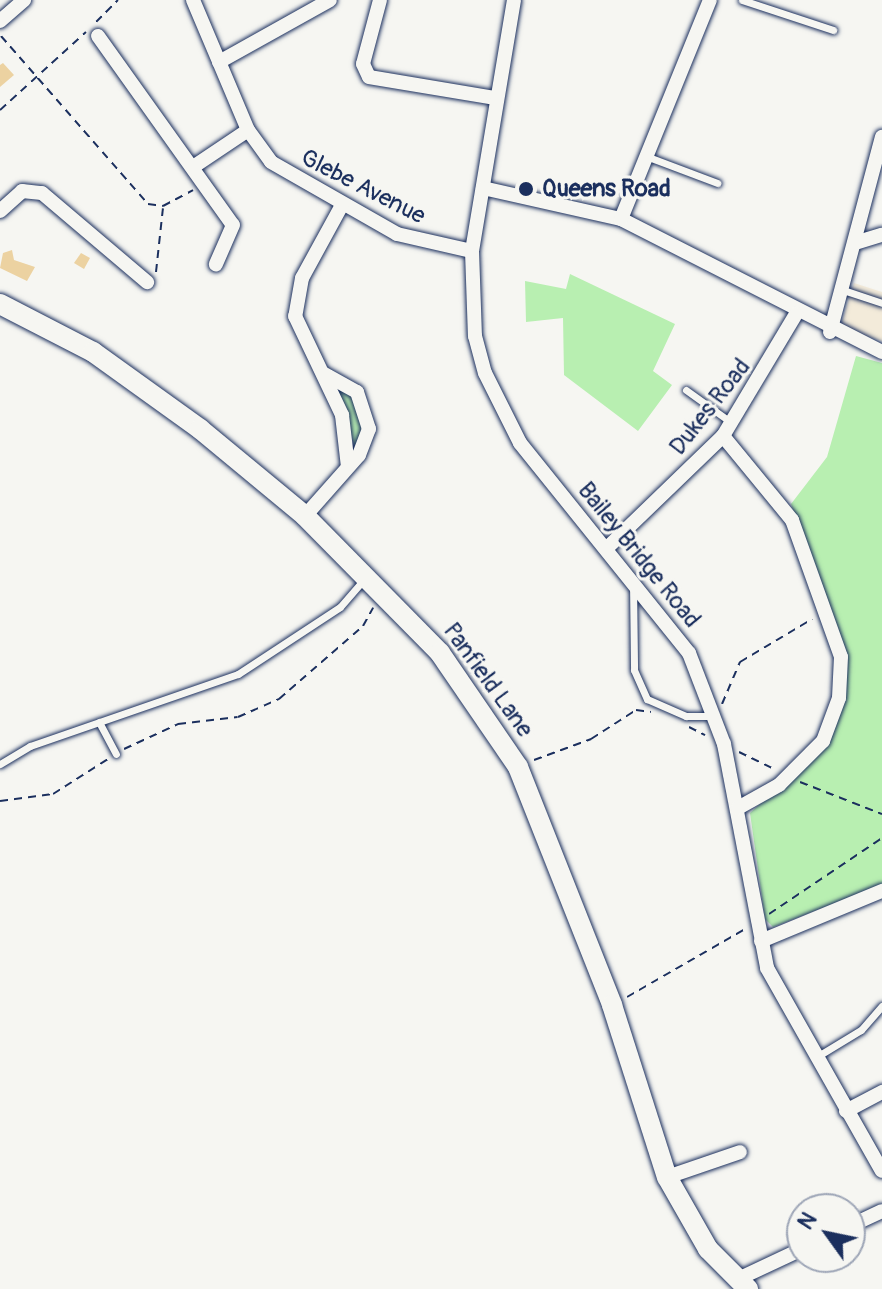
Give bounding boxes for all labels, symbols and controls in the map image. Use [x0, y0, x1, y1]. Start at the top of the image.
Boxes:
street label: Glebe Avenue [296, 143, 430, 231]
place label: Queens Road [542, 175, 671, 203]
marker: Queens Road [517, 180, 535, 198]
street label: Dukes Road [664, 353, 756, 461]
street label: Bailey Bridge Road [572, 476, 706, 634]
street label: Panfield Lane [437, 617, 539, 743]
north arrow [786, 1193, 866, 1273]
text: N [792, 1207, 823, 1235]

